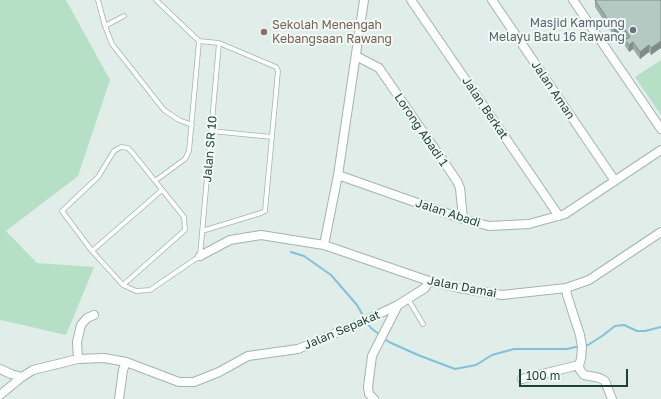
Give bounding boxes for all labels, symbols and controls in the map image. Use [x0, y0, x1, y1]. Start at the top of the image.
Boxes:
place label: Masjid Kampung Melayu Batu 16 Rawang [489, 16, 625, 44]
place label: Sekolah Menengah Kebangsaan Rawang [272, 18, 392, 46]
marker: Masjid Kampung Melayu Batu 16 Rawang [628, 25, 638, 35]
marker: Sekolah Menengah Kebangsaan Rawang [259, 27, 269, 37]
street label: Jalan Aman [528, 58, 578, 122]
street label: Jalan Berkat [459, 74, 511, 142]
street label: Lorong Abadi 1 [391, 91, 451, 169]
street label: Jalan SR 10 [200, 115, 220, 183]
street label: Jalan Abadi [414, 196, 482, 230]
street label: Jalan Damai [426, 273, 498, 301]
street label: Jalan Sepakat [302, 307, 382, 353]
scale bar [521, 361, 630, 387]
text: 100 m [526, 368, 560, 383]

